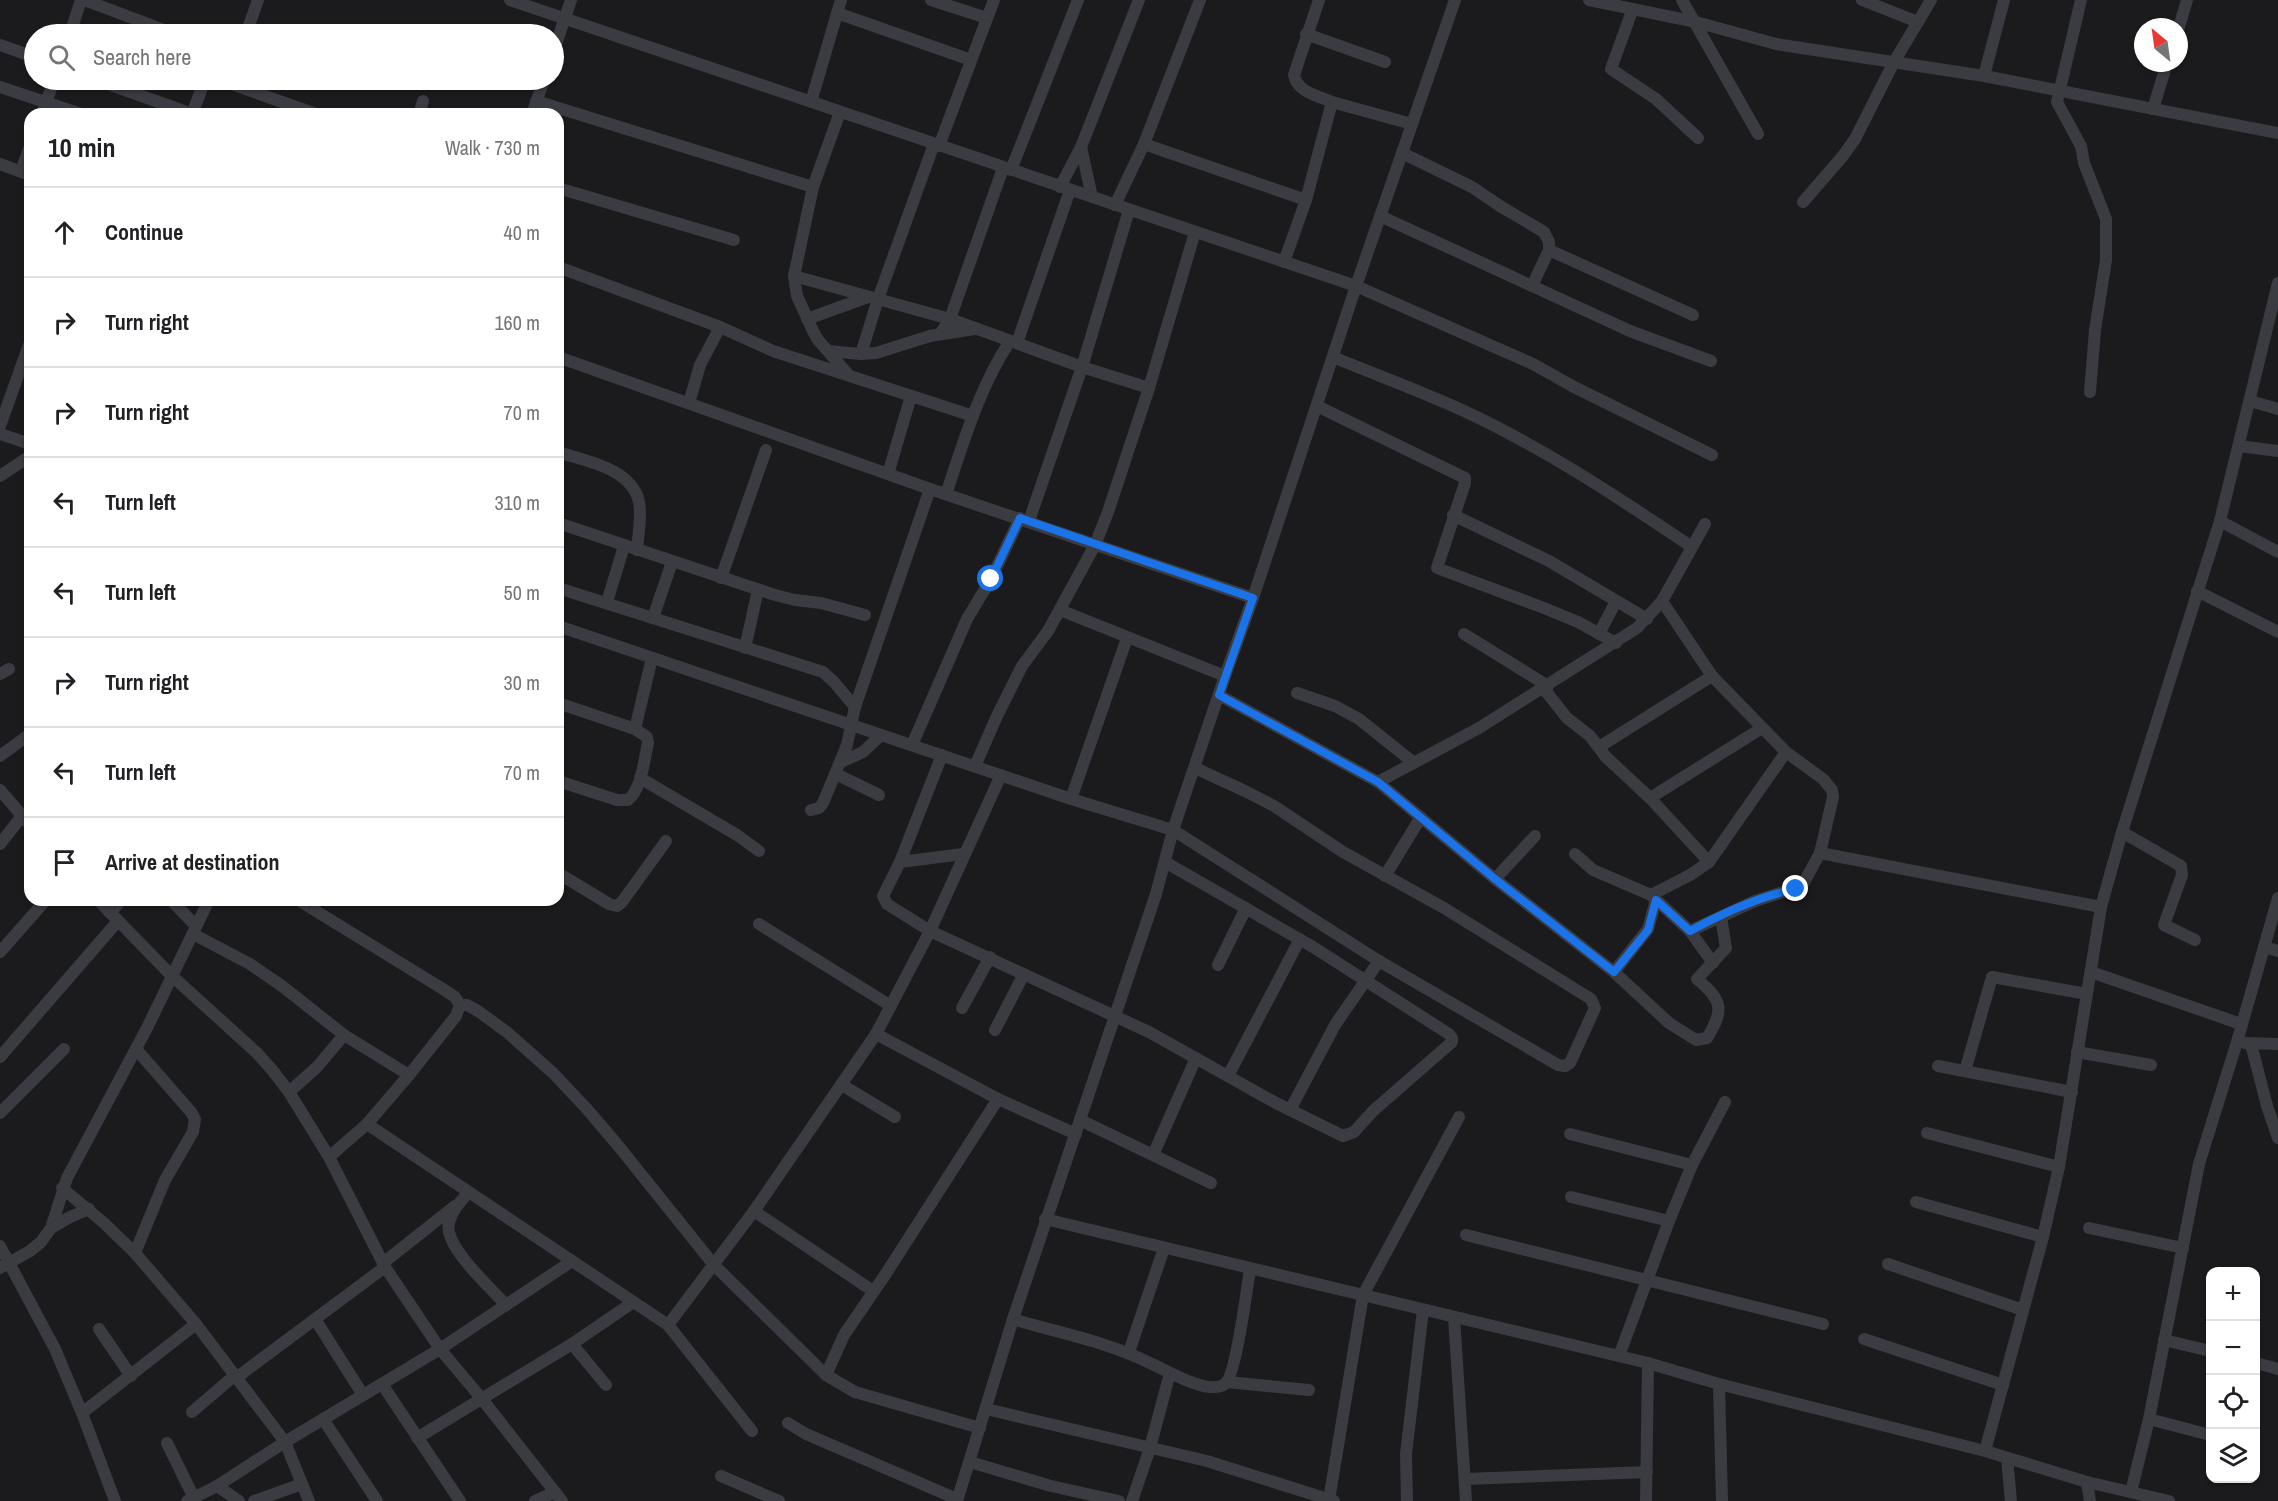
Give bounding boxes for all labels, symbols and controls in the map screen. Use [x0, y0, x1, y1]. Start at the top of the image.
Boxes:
north arrow [2134, 18, 2188, 72]
search box [24, 24, 564, 90]
icon: search [45, 41, 78, 74]
text: Search here [93, 42, 191, 72]
text: 10 min [48, 130, 116, 165]
text: Walk · 730 m [445, 134, 540, 161]
icon: ahead [48, 216, 81, 249]
text: Continue [105, 217, 183, 247]
text: 40 m [504, 219, 540, 246]
icon: right [48, 306, 81, 339]
text: Turn right [105, 307, 189, 337]
text: 160 m [494, 309, 540, 336]
icon: right [48, 396, 81, 429]
text: Turn right [105, 397, 189, 427]
text: 70 m [504, 399, 540, 426]
icon: left [48, 486, 81, 519]
text: Turn left [105, 487, 176, 517]
text: 310 m [494, 489, 540, 516]
route start [977, 565, 1003, 591]
icon: left [48, 576, 81, 609]
text: Turn left [105, 577, 176, 607]
text: 50 m [504, 579, 540, 606]
icon: right [48, 666, 81, 699]
text: Turn right [105, 667, 189, 697]
text: 30 m [504, 669, 540, 696]
icon: left [48, 756, 81, 789]
text: Turn left [105, 757, 176, 787]
text: 70 m [504, 759, 540, 786]
icon: arrive [48, 846, 81, 879]
text: Arrive at destination [105, 847, 279, 877]
route end [1782, 875, 1808, 901]
map controls [2206, 1267, 2260, 1483]
button: + [2206, 1267, 2260, 1321]
button: − [2206, 1321, 2260, 1375]
button: locate [2206, 1375, 2260, 1429]
button: layers [2206, 1429, 2260, 1483]

